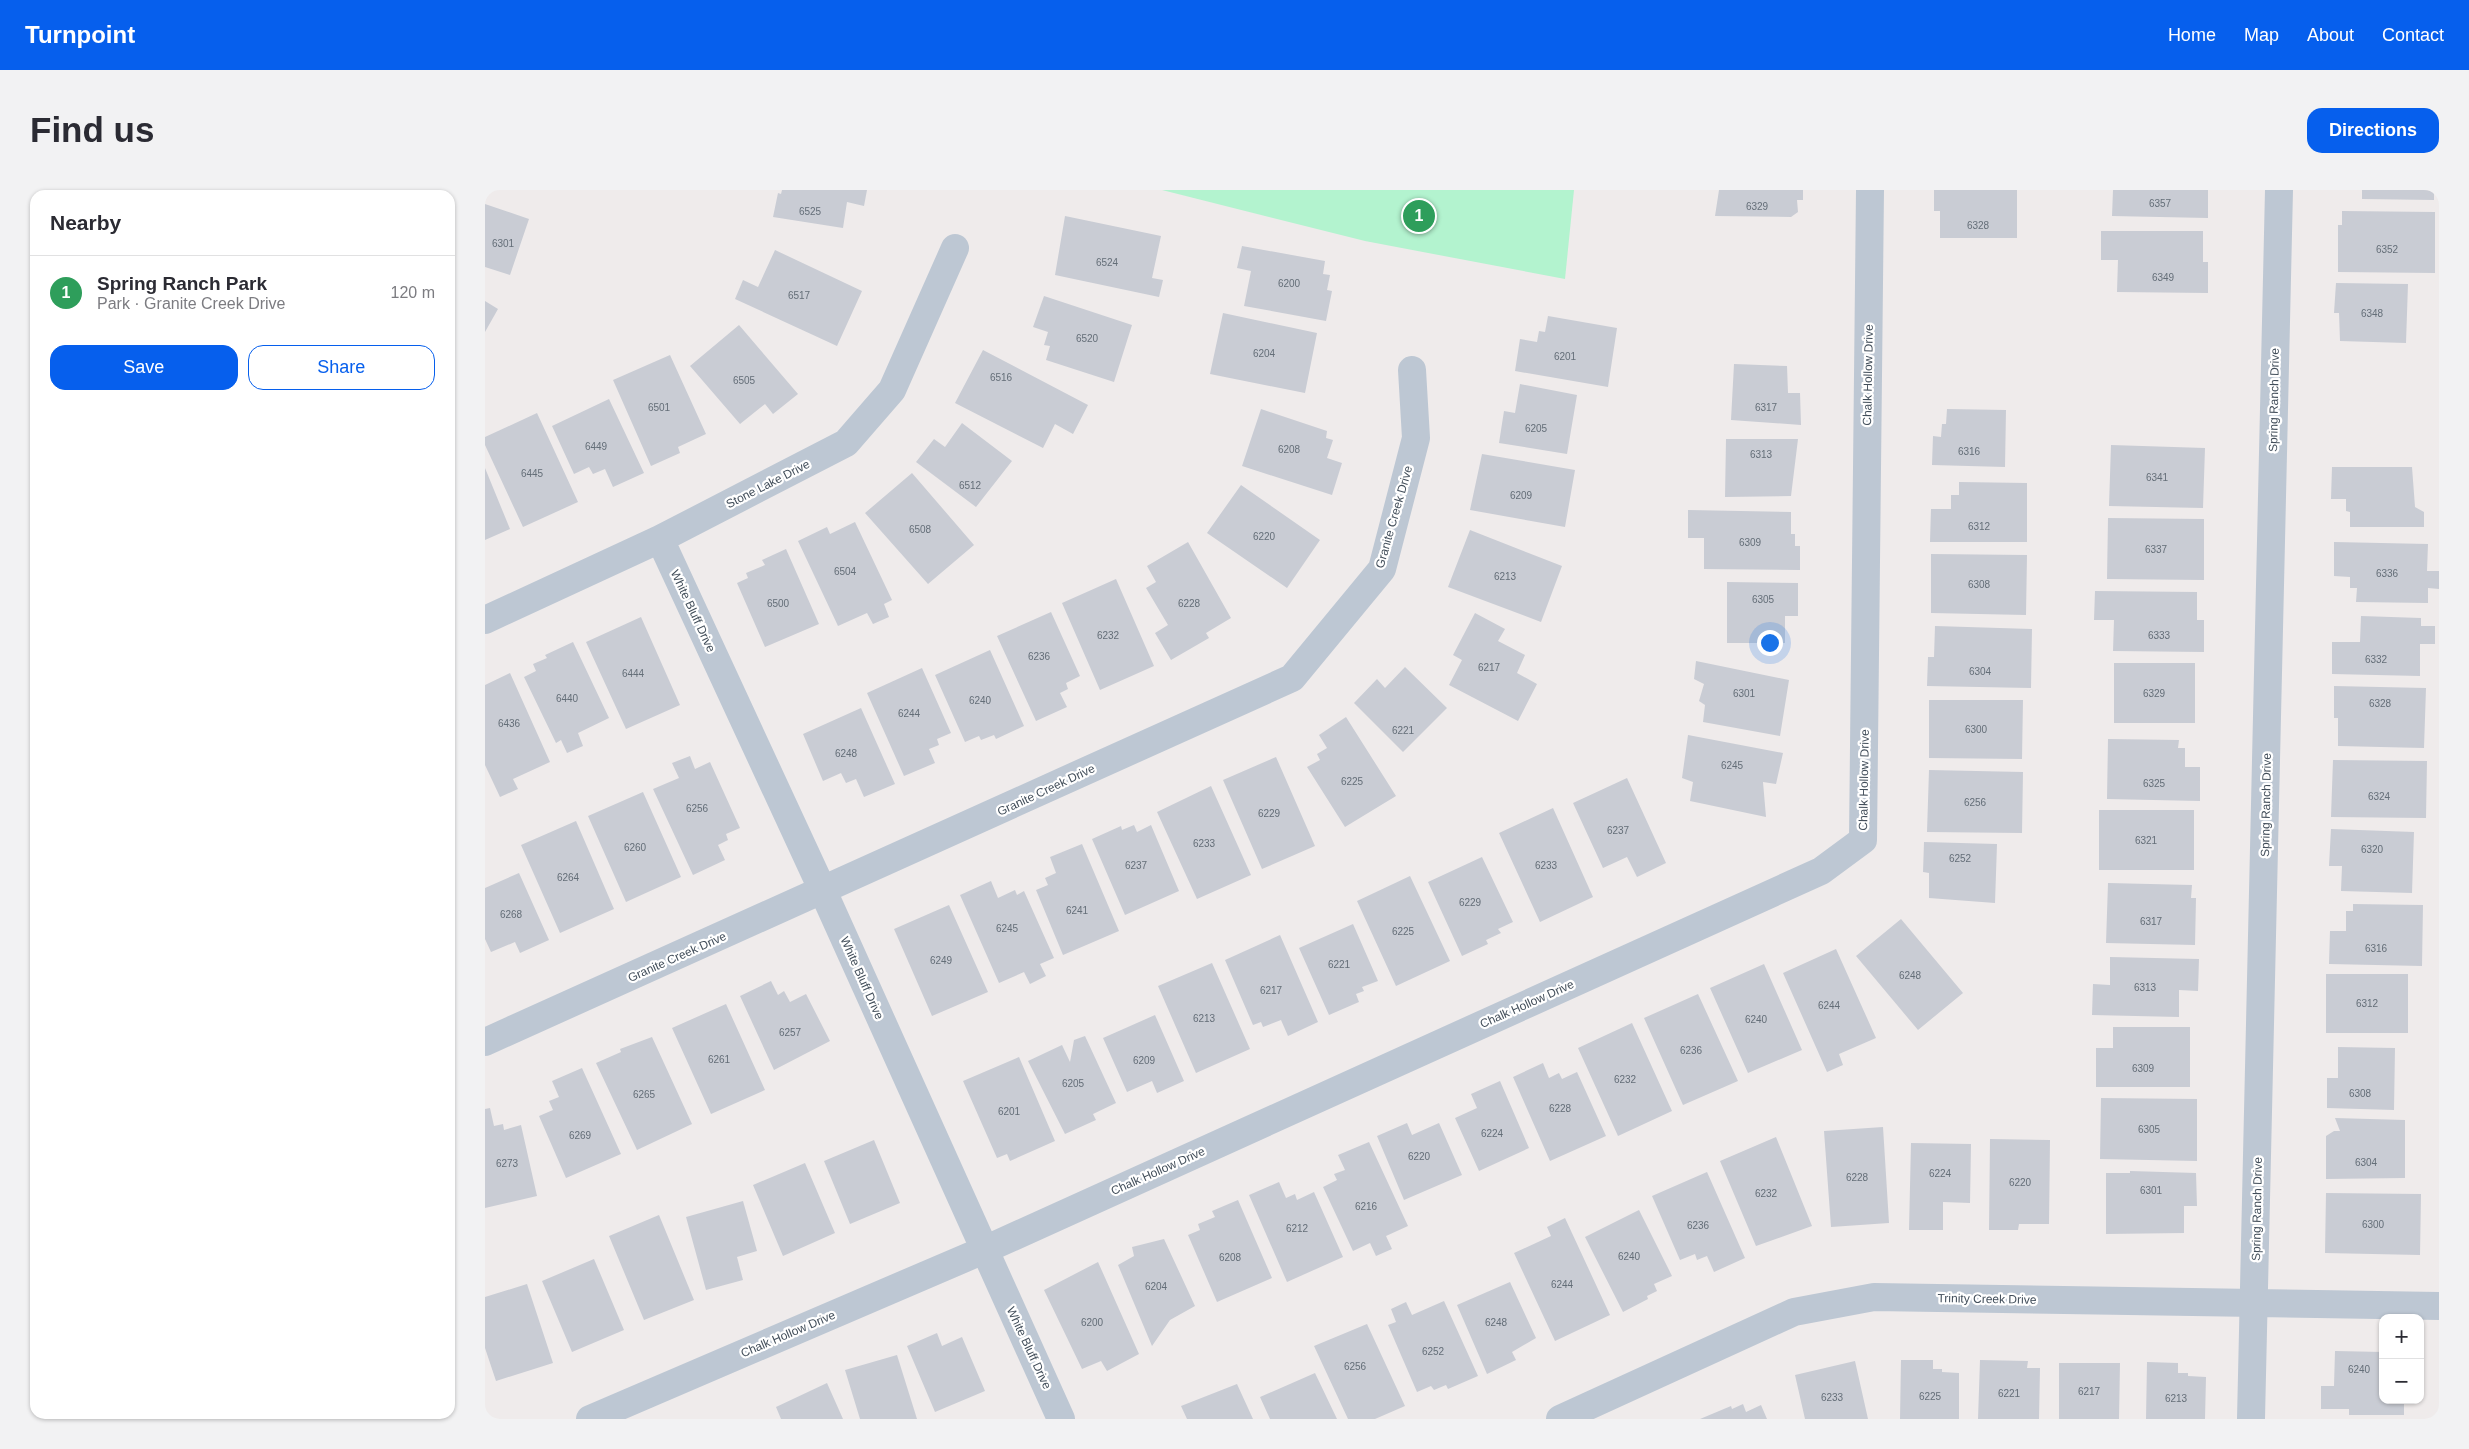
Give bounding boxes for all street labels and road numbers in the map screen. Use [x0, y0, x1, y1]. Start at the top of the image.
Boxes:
street label: Chalk Hollow Drive [1860, 324, 1876, 426]
street label: Spring Ranch Drive [2266, 348, 2282, 452]
street label: Stone Lake Drive [724, 457, 812, 511]
street label: Granite Creek Drive [1373, 464, 1415, 570]
street label: White Bluff Drive [668, 568, 718, 655]
street label: Chalk Hollow Drive [1856, 729, 1872, 831]
street label: Spring Ranch Drive [2258, 753, 2274, 857]
street label: Granite Creek Drive [995, 761, 1097, 819]
street label: Granite Creek Drive [626, 929, 729, 985]
street label: White Bluff Drive [837, 934, 887, 1022]
street label: Chalk Hollow Drive [1478, 977, 1576, 1031]
street label: Chalk Hollow Drive [1109, 1144, 1207, 1198]
street label: Spring Ranch Drive [2249, 1157, 2265, 1261]
street label: Trinity Creek Drive [1937, 1291, 2037, 1307]
street label: White Bluff Drive [1004, 1305, 1054, 1392]
street label: Chalk Hollow Drive [739, 1308, 838, 1360]

